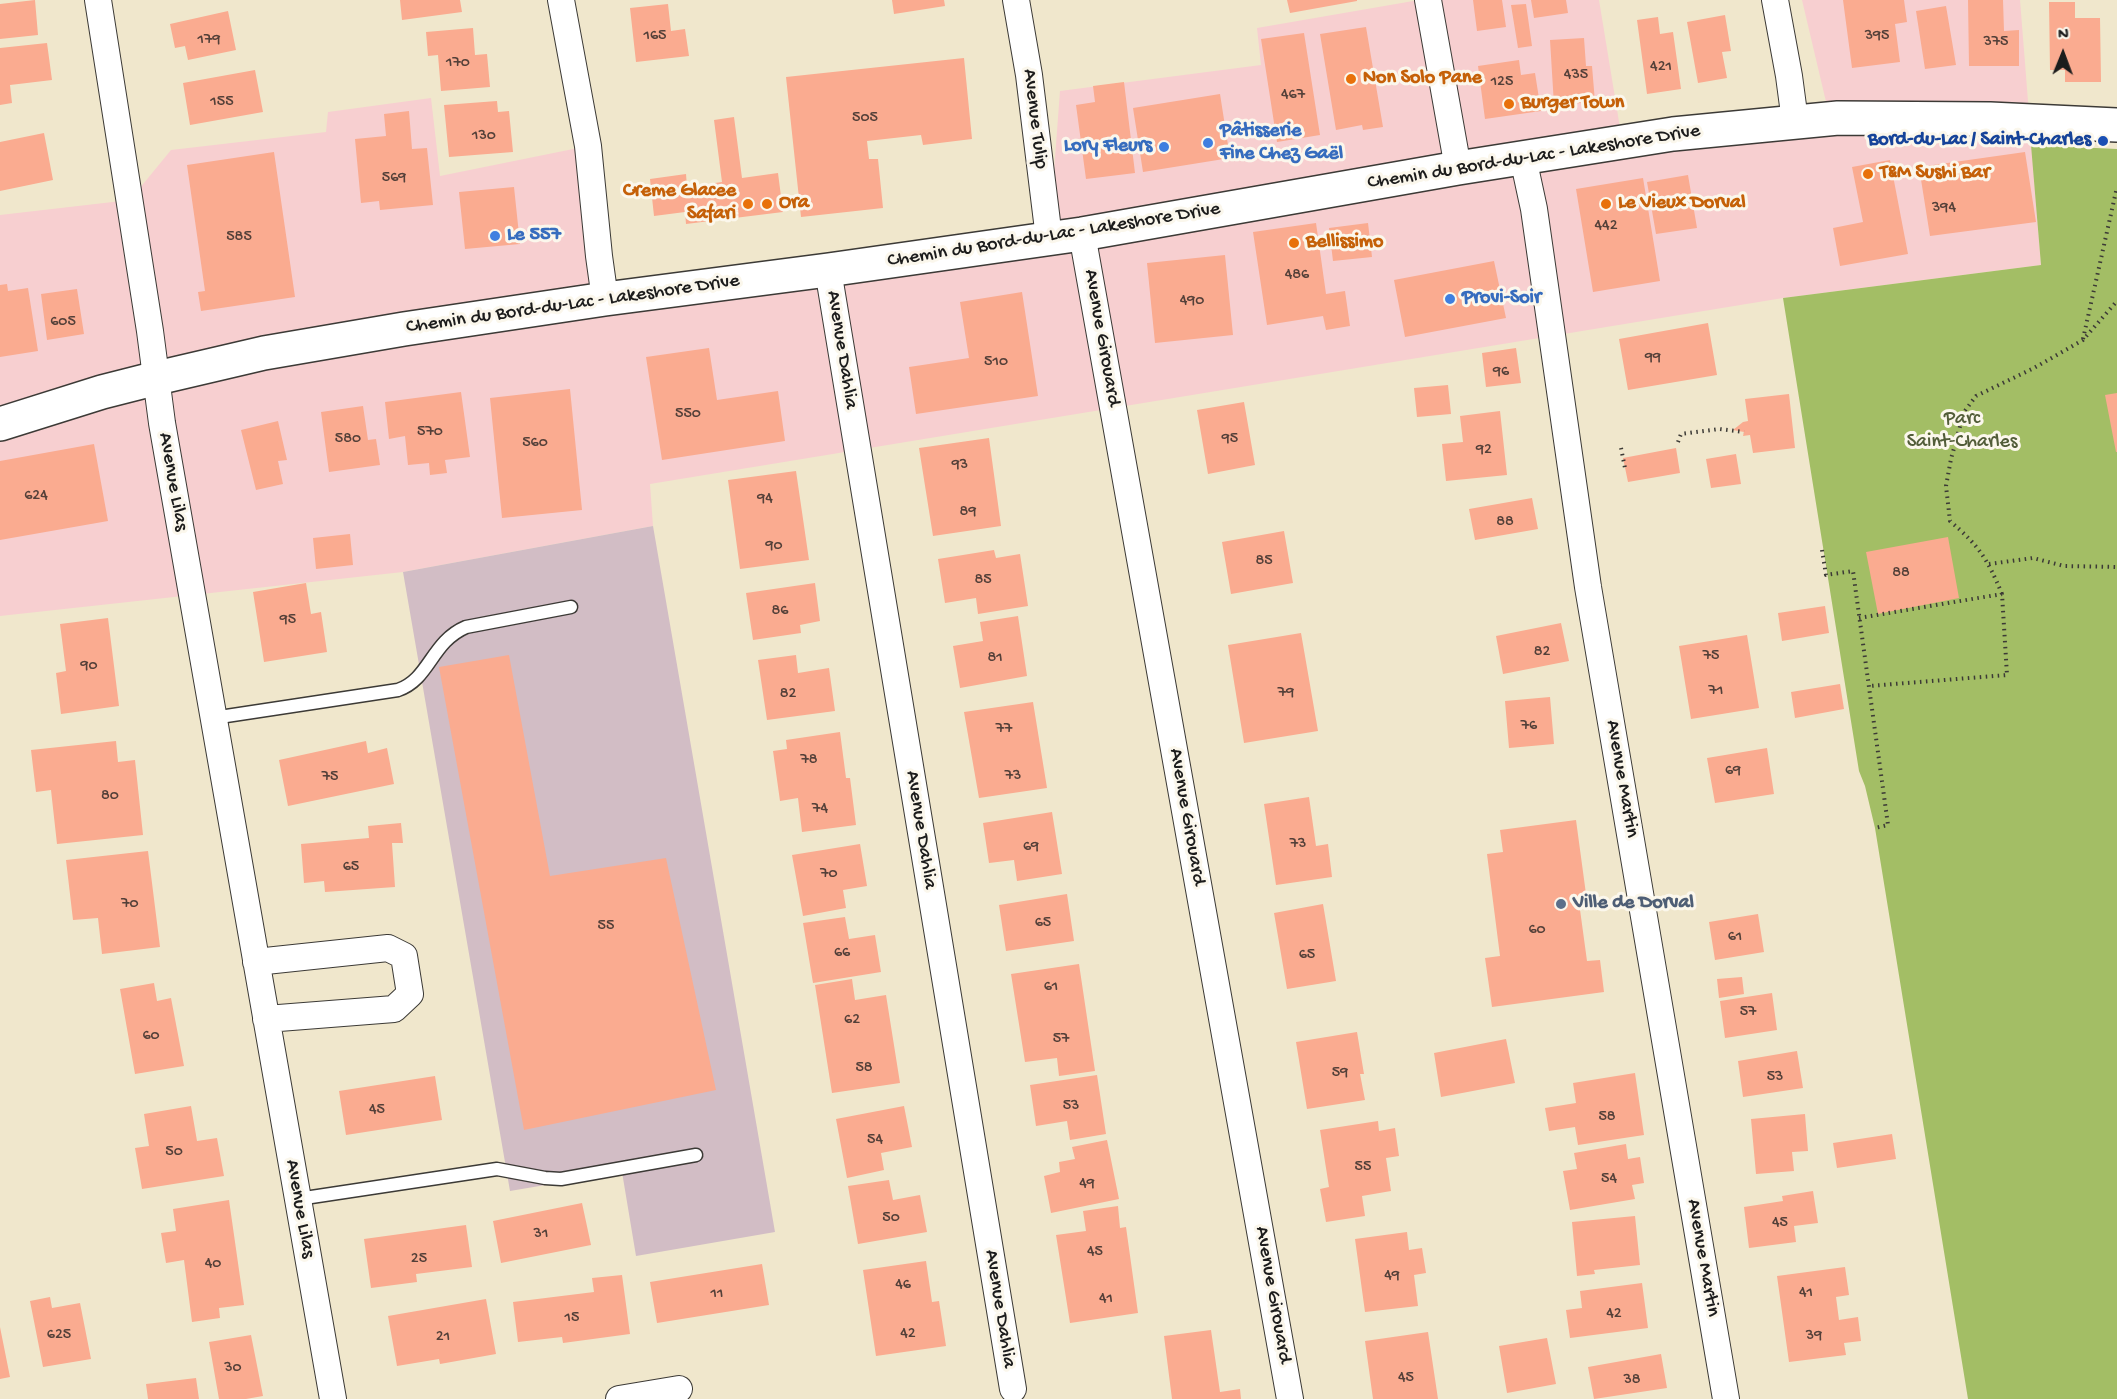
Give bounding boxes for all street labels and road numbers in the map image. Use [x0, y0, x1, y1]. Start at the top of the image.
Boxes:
street label: Avenue Tulip [1016, 68, 1052, 170]
street label: Chemin du Bord-du-Lac - Lakeshore Drive [1366, 120, 1702, 196]
street label: Chemin du Bord-du-Lac - Lakeshore Drive [886, 198, 1222, 274]
street label: Avenue Girouard [1077, 268, 1125, 408]
street label: Chemin du Bord-du-Lac - Lakeshore Drive [405, 270, 741, 340]
street label: Avenue Dahlia [820, 289, 862, 411]
street label: Avenue Lilas [152, 431, 192, 533]
street label: Avenue Martin [1599, 718, 1643, 840]
street label: Avenue Girouard [1162, 747, 1210, 887]
street label: Avenue Dahlia [899, 769, 941, 891]
street label: Avenue Lilas [279, 1158, 319, 1260]
street label: Avenue Martin [1680, 1197, 1724, 1319]
street label: Avenue Girouard [1248, 1225, 1296, 1365]
street label: Avenue Dahlia [978, 1248, 1020, 1370]

